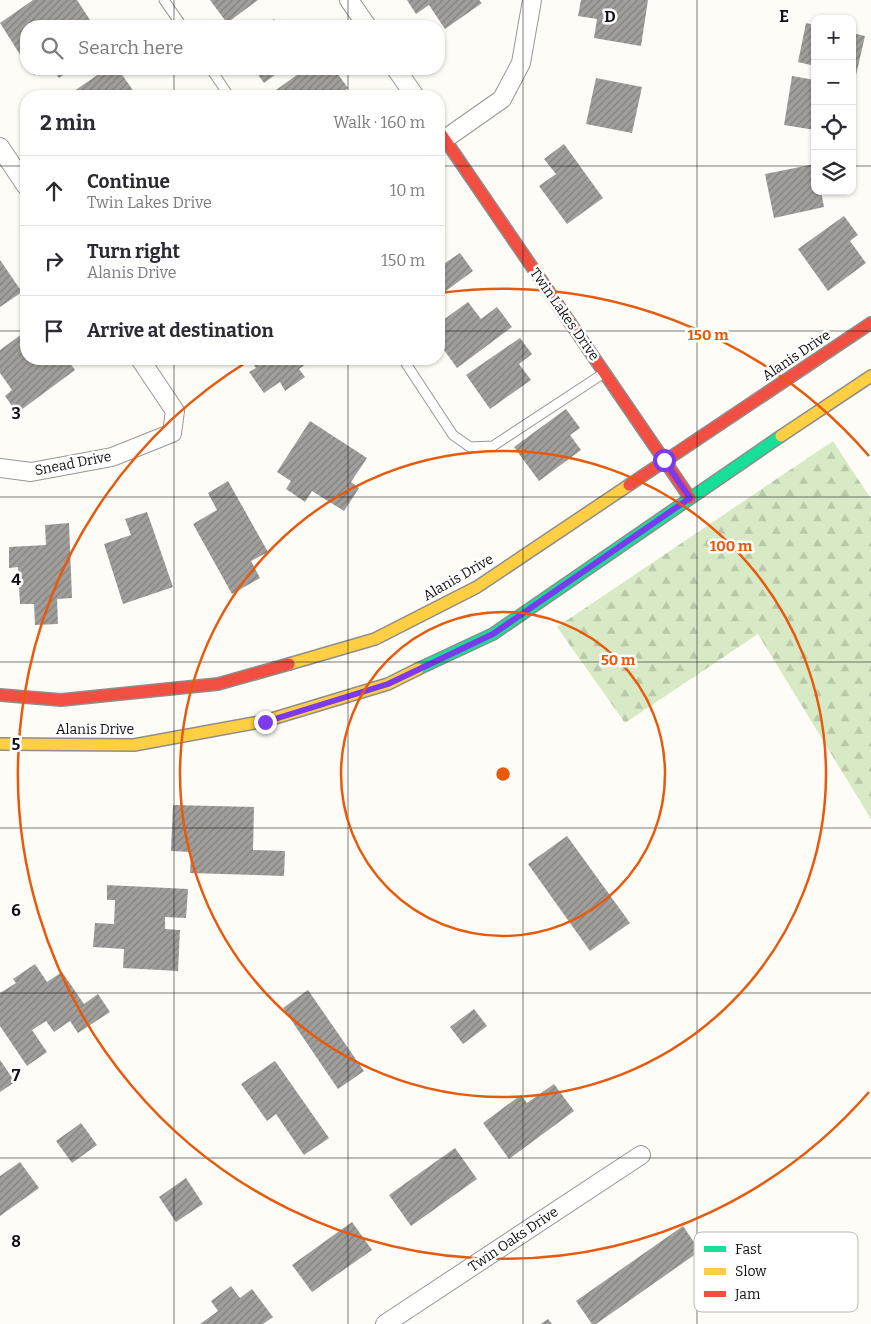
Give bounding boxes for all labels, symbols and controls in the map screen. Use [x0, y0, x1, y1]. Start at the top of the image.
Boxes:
text: D [604, 7, 616, 26]
text: E [779, 7, 789, 26]
map controls [811, 15, 856, 195]
button: + [811, 15, 856, 60]
search box [20, 20, 445, 75]
icon: search [38, 34, 66, 62]
text: Search here [78, 36, 183, 59]
button: − [811, 60, 856, 105]
button: locate [811, 105, 856, 150]
text: 2 min [40, 110, 96, 136]
text: Walk · 160 m [333, 113, 425, 132]
button: layers [811, 150, 856, 195]
text: Continue [87, 170, 170, 193]
icon: ahead [40, 177, 68, 205]
text: 10 m [390, 181, 425, 200]
text: Twin Lakes Drive [87, 193, 212, 212]
text: Turn right [87, 240, 180, 263]
icon: right [40, 247, 68, 275]
text: 150 m [381, 251, 425, 270]
text: Alanis Drive [87, 263, 176, 282]
street label: Twin Lakes Drive [526, 265, 603, 364]
icon: arrive [40, 317, 68, 345]
text: Arrive at destination [87, 319, 274, 342]
text: 150 m [687, 326, 729, 344]
street label: Alanis Drive [759, 326, 833, 384]
text: 3 [11, 404, 21, 423]
street label: Snead Drive [33, 448, 113, 479]
route start [653, 449, 676, 472]
text: 100 m [710, 537, 753, 555]
street label: Alanis Drive [420, 551, 496, 604]
text: 4 [11, 570, 21, 589]
text: 50 m [601, 651, 636, 669]
route end [254, 711, 277, 734]
street label: Alanis Drive [56, 721, 134, 738]
text: 5 [12, 735, 21, 754]
centre of rings [494, 765, 512, 783]
text: 6 [11, 901, 21, 920]
text: 7 [12, 1066, 21, 1085]
street label: Twin Oaks Drive [465, 1203, 561, 1276]
text: 8 [11, 1232, 21, 1251]
legend [694, 1232, 858, 1312]
text: Fast [735, 1241, 762, 1258]
text: Slow [735, 1263, 767, 1280]
text: Jam [734, 1286, 761, 1303]

